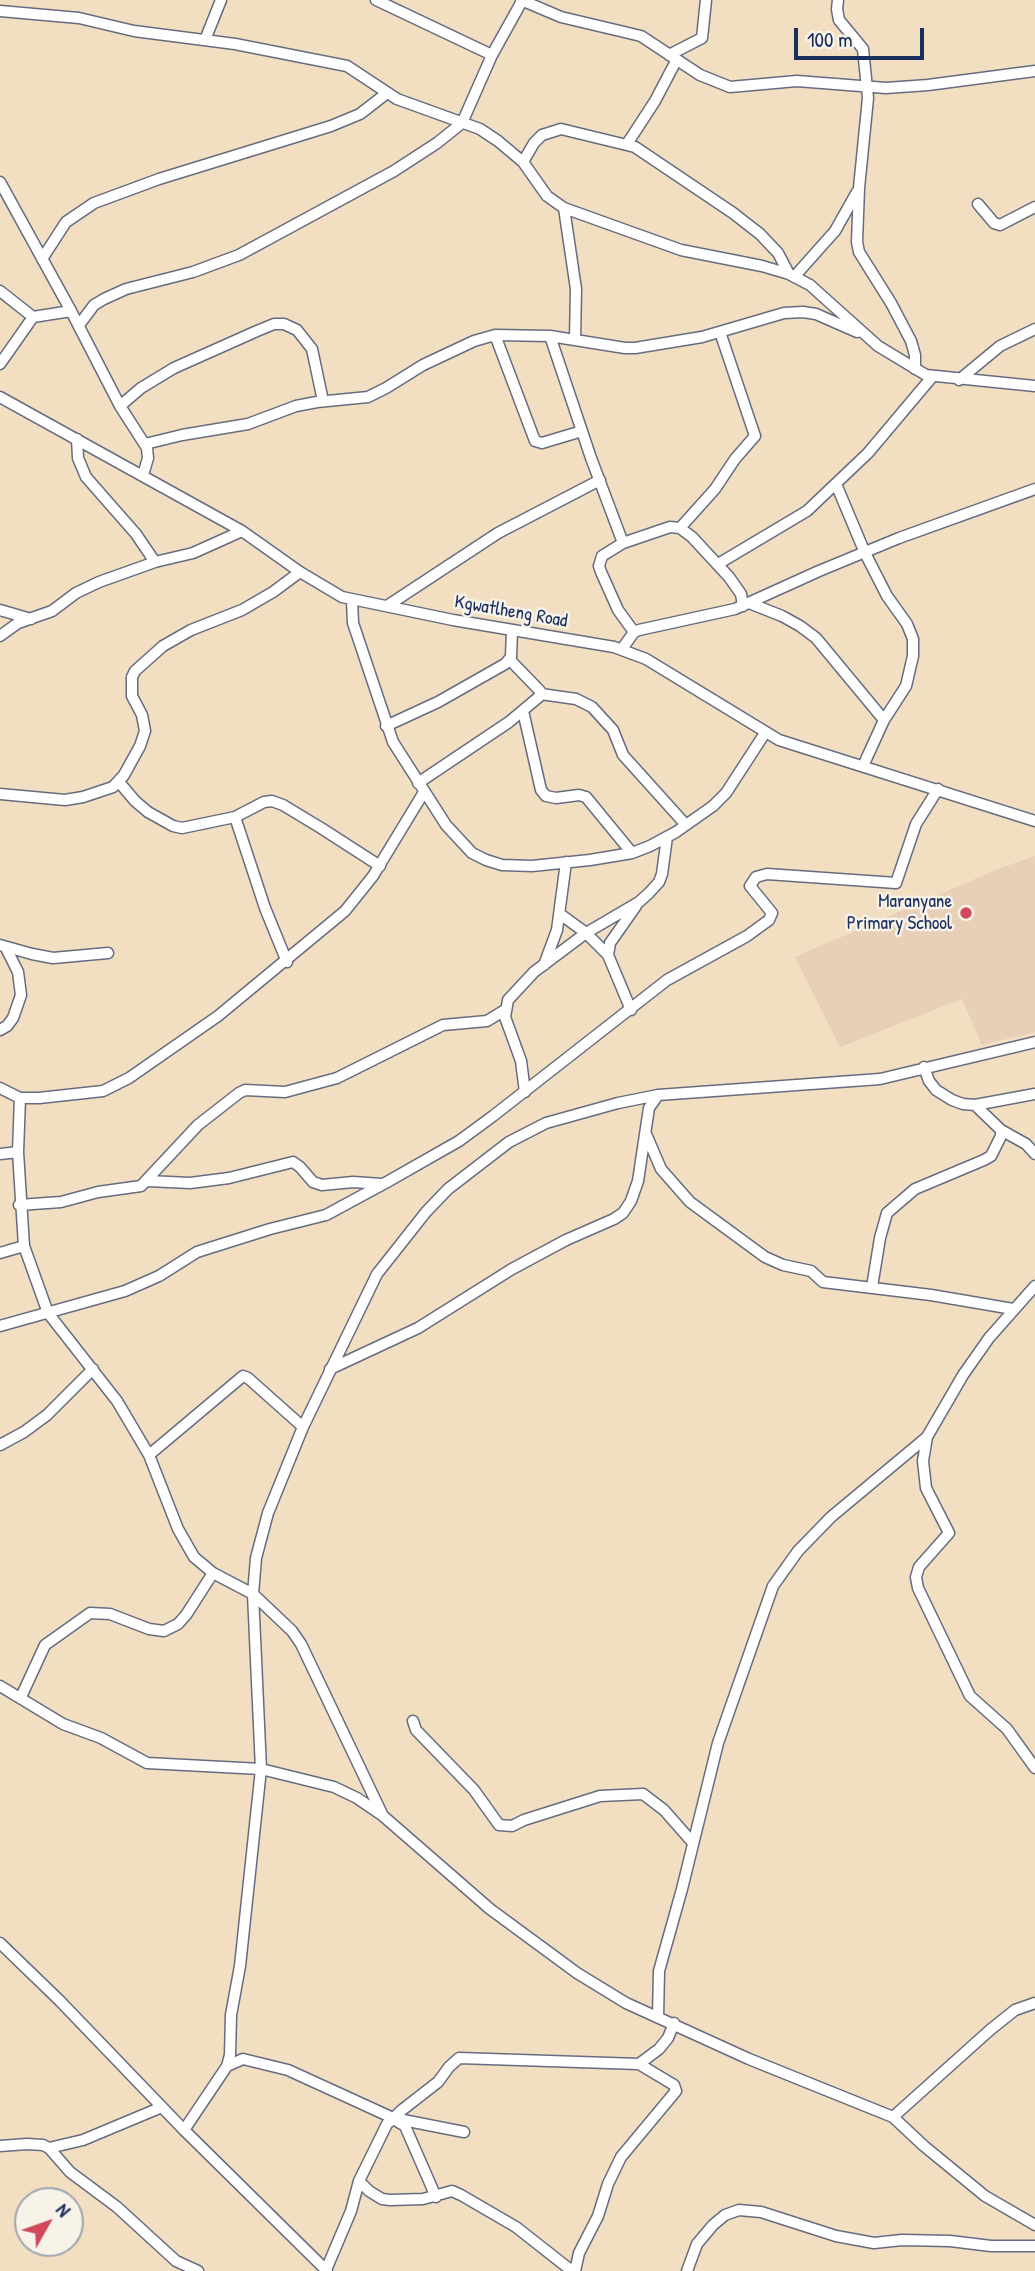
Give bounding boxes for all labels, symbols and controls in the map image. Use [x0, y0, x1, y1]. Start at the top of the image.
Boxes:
scale bar [797, 14, 926, 58]
text: 100 m [807, 25, 853, 54]
street label: Kgwatlheng Road [453, 591, 569, 633]
place label: Maranyane Primary School [847, 891, 952, 935]
marker: Maranyane Primary School [958, 905, 974, 921]
north arrow [14, 2187, 84, 2257]
text: N [50, 2198, 77, 2222]

